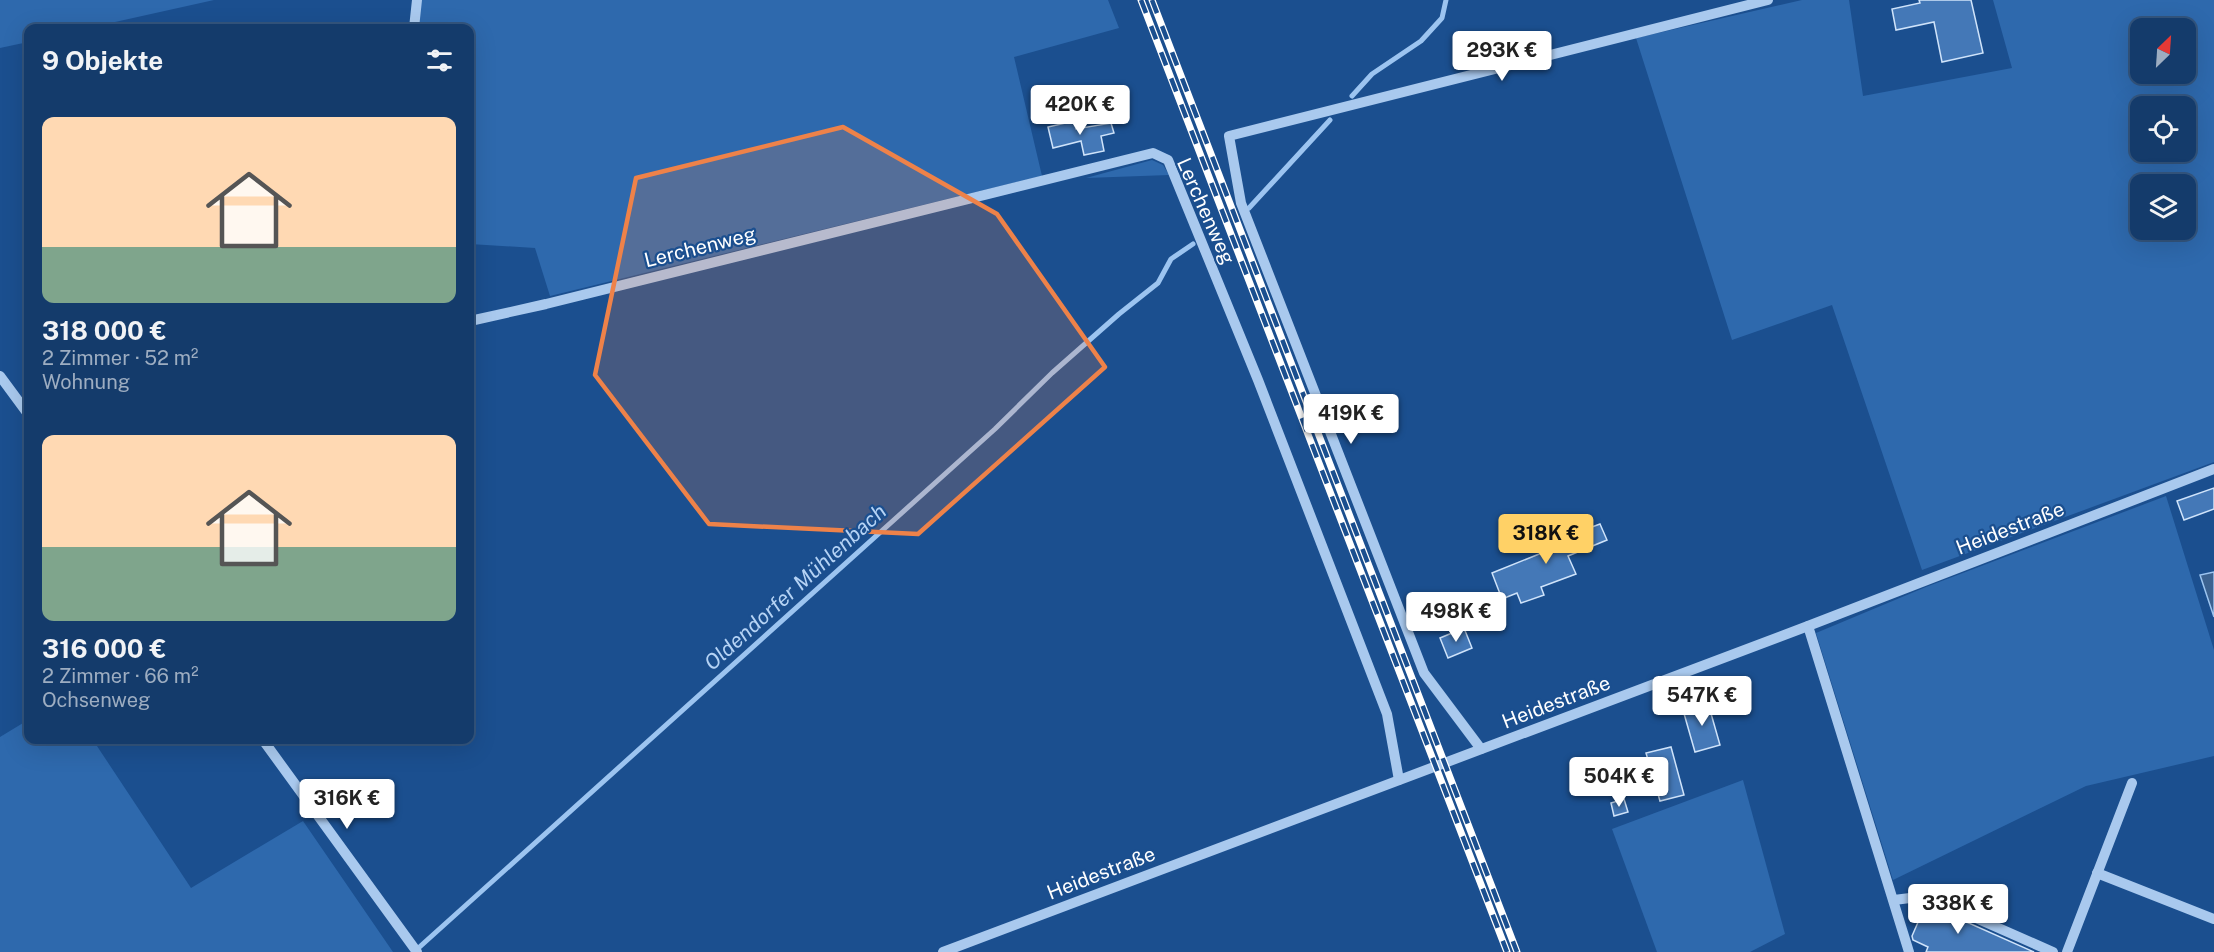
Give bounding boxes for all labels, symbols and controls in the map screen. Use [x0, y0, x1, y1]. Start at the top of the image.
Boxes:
north arrow [2130, 18, 2196, 84]
map controls [2130, 18, 2196, 240]
pin: 293K € [1453, 31, 1551, 82]
text: 293K € [1467, 38, 1538, 62]
icon: filters [423, 44, 456, 77]
text: 9 Objekte [42, 45, 163, 76]
pin: 420K € [1031, 85, 1129, 136]
text: 420K € [1045, 92, 1115, 116]
button: locate [2130, 96, 2196, 162]
street label: Lerchenweg [1172, 154, 1240, 268]
icon: home [195, 156, 303, 264]
button: layers [2130, 174, 2196, 240]
street label: Lerchenweg [642, 222, 758, 272]
text: 318 000 € [42, 315, 167, 346]
text: 2 Zimmer · 52 m² [42, 346, 198, 370]
text: Wohnung [42, 370, 130, 394]
pin: 419K € [1302, 394, 1400, 445]
text: 419K € [1318, 401, 1384, 425]
icon: home [195, 474, 303, 582]
street label: Heidestraße [1953, 496, 2067, 560]
water label: Oldendorfer Mühlenbach [699, 499, 891, 675]
pin: 318K € [1497, 514, 1595, 565]
text: 318K € [1512, 521, 1580, 545]
pin: 498K € [1407, 592, 1505, 643]
text: 498K € [1420, 599, 1492, 623]
text: 316 000 € [42, 633, 166, 664]
text: 2 Zimmer · 66 m² [42, 664, 198, 688]
street label: Heidestraße [1499, 670, 1613, 734]
pin: 547K € [1653, 676, 1751, 727]
text: 547K € [1666, 683, 1738, 707]
text: Ochsenweg [42, 688, 150, 712]
pin: 504K € [1570, 757, 1668, 808]
text: 504K € [1583, 764, 1655, 788]
pin: 316K € [298, 779, 396, 830]
text: 316K € [314, 786, 380, 810]
street label: Heidestraße [1044, 841, 1158, 905]
pin: 338K € [1909, 884, 2007, 935]
text: 338K € [1922, 891, 1994, 915]

